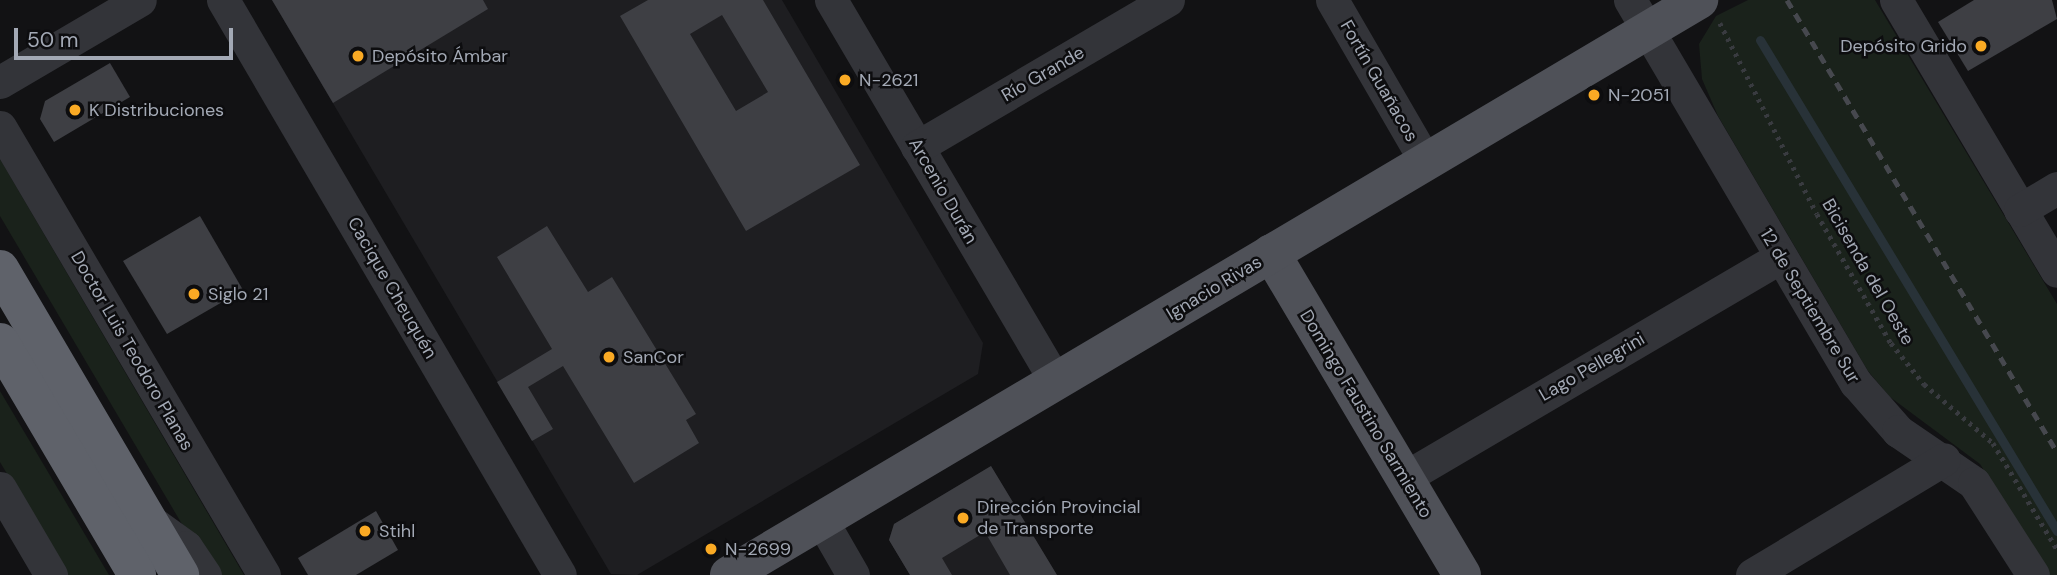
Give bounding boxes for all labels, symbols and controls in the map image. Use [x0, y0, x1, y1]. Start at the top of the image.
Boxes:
scale bar [18, 14, 236, 58]
street label: Fortín Guañacos [1335, 16, 1423, 146]
text: 50 m [27, 26, 78, 54]
place label: Depósito Grido [1840, 35, 1967, 57]
marker: Depósito Grido [1973, 38, 1989, 54]
street label: Río Grande [998, 42, 1088, 106]
place label: Depósito Ámbar [372, 45, 508, 67]
marker: Depósito Ámbar [350, 48, 366, 64]
place label: N-2621 [859, 69, 918, 91]
marker: N-2621 [837, 72, 853, 88]
place label: N-2051 [1608, 84, 1669, 106]
marker: N-2051 [1586, 87, 1602, 103]
place label: K Distribuciones [89, 99, 224, 121]
marker: K Distribuciones [67, 102, 83, 118]
street label: Arcenio Durán [904, 134, 982, 248]
street label: Bicisenda del Oeste [1817, 195, 1919, 349]
street label: Cacique Cheuquén [343, 213, 441, 363]
street label: 12 de Septiembre Sur [1755, 225, 1865, 387]
street label: Doctor Luis Teodoro Planas [66, 248, 198, 454]
street label: Ignacio Rivas [1162, 251, 1266, 325]
place label: Siglo 21 [208, 283, 268, 305]
marker: Siglo 21 [186, 286, 202, 302]
street label: Domingo Faustino Sarmiento [1295, 306, 1437, 522]
street label: Lago Pellegrini [1535, 328, 1649, 406]
place label: SanCor [623, 346, 684, 368]
marker: SanCor [601, 349, 617, 365]
place label: Dirección Provincial de Transporte [977, 497, 1140, 540]
marker: Dirección Provincial de Transporte [955, 510, 971, 526]
place label: Stihl [379, 520, 415, 542]
marker: Stihl [357, 523, 373, 539]
place label: N-2699 [725, 538, 791, 560]
marker: N-2699 [703, 541, 719, 557]

